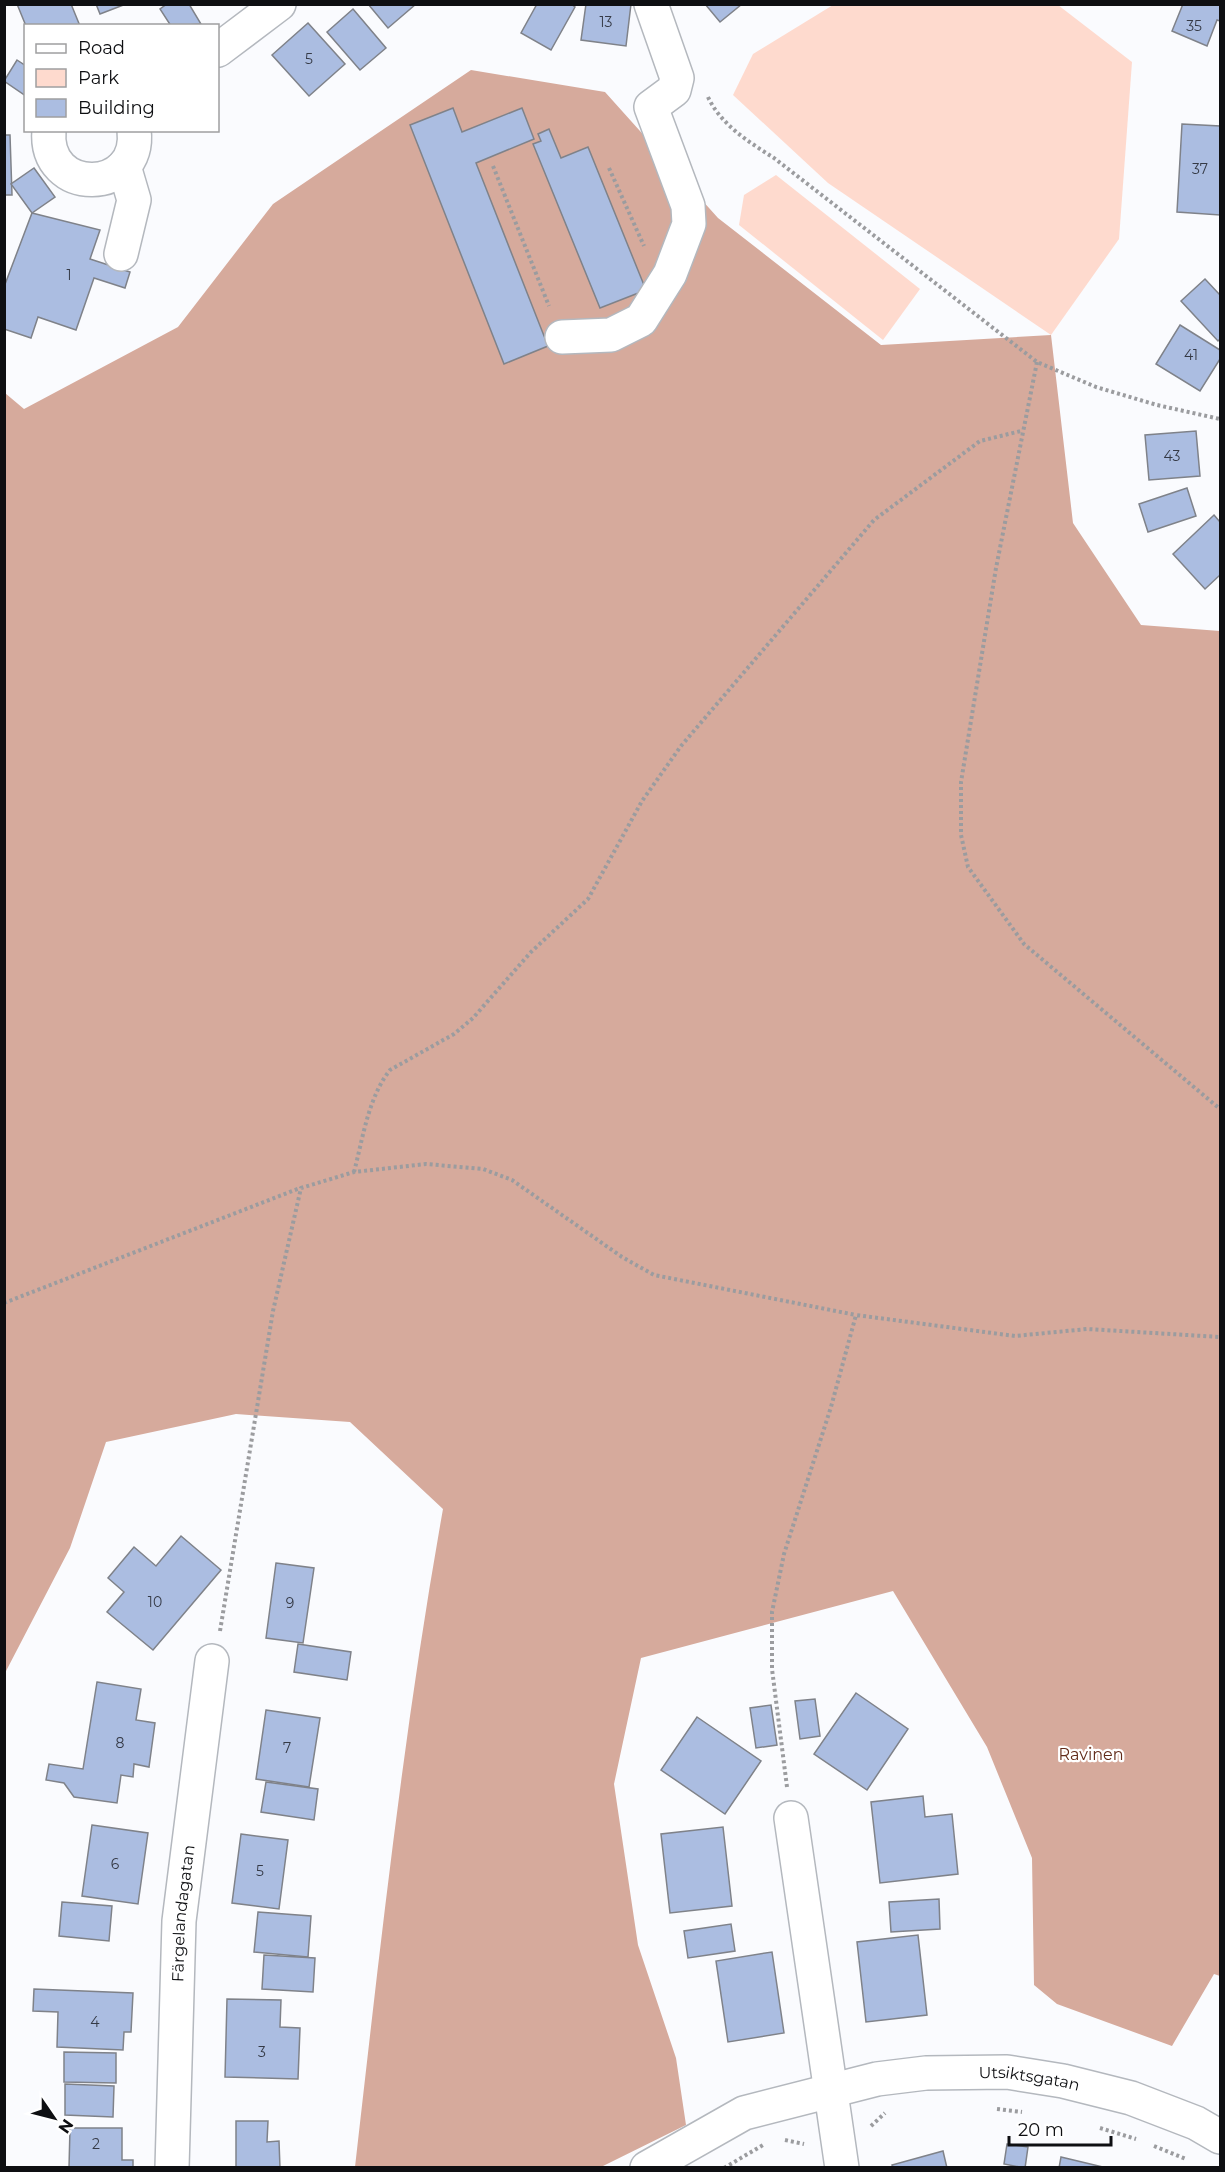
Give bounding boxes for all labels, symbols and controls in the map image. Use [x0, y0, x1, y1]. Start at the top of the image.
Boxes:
house number: 13 [600, 13, 613, 31]
house number: 35 [1186, 17, 1202, 35]
legend [24, 24, 219, 132]
text: Road [78, 37, 125, 59]
house number: 5 [305, 50, 313, 68]
text: Park [78, 67, 119, 89]
text: Building [78, 97, 155, 119]
house number: 37 [1192, 160, 1208, 178]
house number: 1 [66, 266, 72, 284]
house number: 41 [1184, 346, 1198, 364]
house number: 43 [1164, 447, 1181, 465]
house number: 10 [148, 1593, 162, 1611]
house number: 9 [286, 1594, 294, 1612]
house number: 8 [116, 1734, 125, 1752]
house number: 7 [283, 1739, 291, 1757]
park label: Ravinen [1058, 1745, 1124, 1764]
street label: Färgelandagatan [168, 1844, 199, 1982]
house number: 6 [111, 1855, 120, 1873]
house number: 5 [256, 1862, 264, 1880]
house number: 4 [90, 2013, 100, 2031]
house number: 3 [258, 2043, 266, 2061]
street label: Utsiktsgatan [979, 2063, 1082, 2095]
north arrow [24, 2088, 84, 2148]
scale bar [1009, 2109, 1111, 2147]
text: N [54, 2116, 77, 2137]
text: 20 m [1018, 2119, 1064, 2141]
house number: 2 [92, 2135, 100, 2153]

